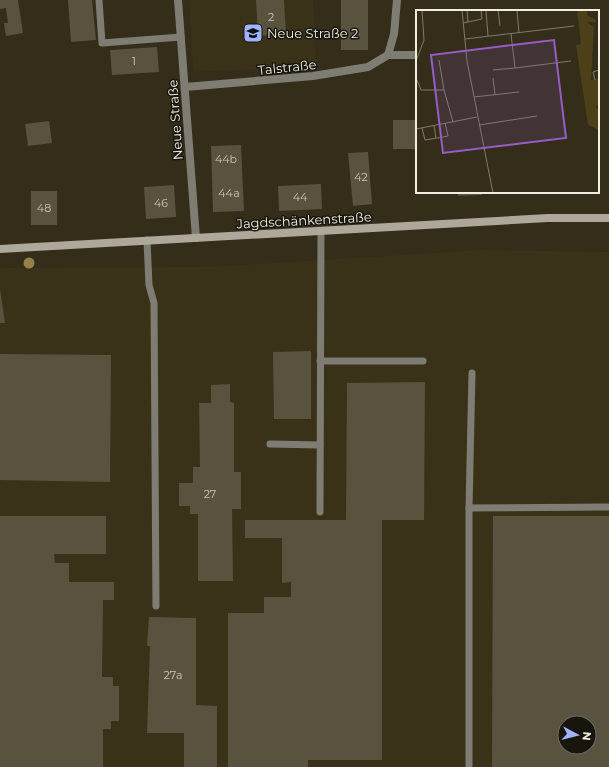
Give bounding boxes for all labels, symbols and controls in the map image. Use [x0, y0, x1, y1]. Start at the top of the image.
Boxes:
house number: 2 [268, 10, 274, 24]
inset map [416, 10, 599, 193]
school or university icon: Neue Straße 2 [242, 22, 264, 44]
place label: Neue Straße 2 [267, 25, 358, 41]
house number: 1 [132, 54, 136, 68]
street label: Talstraße [257, 56, 317, 78]
street label: Neue Straße [164, 79, 186, 161]
house number: 44b [215, 152, 237, 166]
house number: 42 [354, 170, 368, 184]
house number: 44a [218, 186, 240, 200]
house number: 44 [293, 190, 308, 204]
house number: 46 [154, 196, 168, 210]
house number: 48 [37, 201, 51, 215]
street label: Jagdschänkenstraße [235, 208, 372, 232]
house number: 27 [204, 487, 216, 501]
house number: 27a [164, 668, 182, 682]
north arrow [557, 715, 597, 755]
text: N [579, 731, 594, 741]

